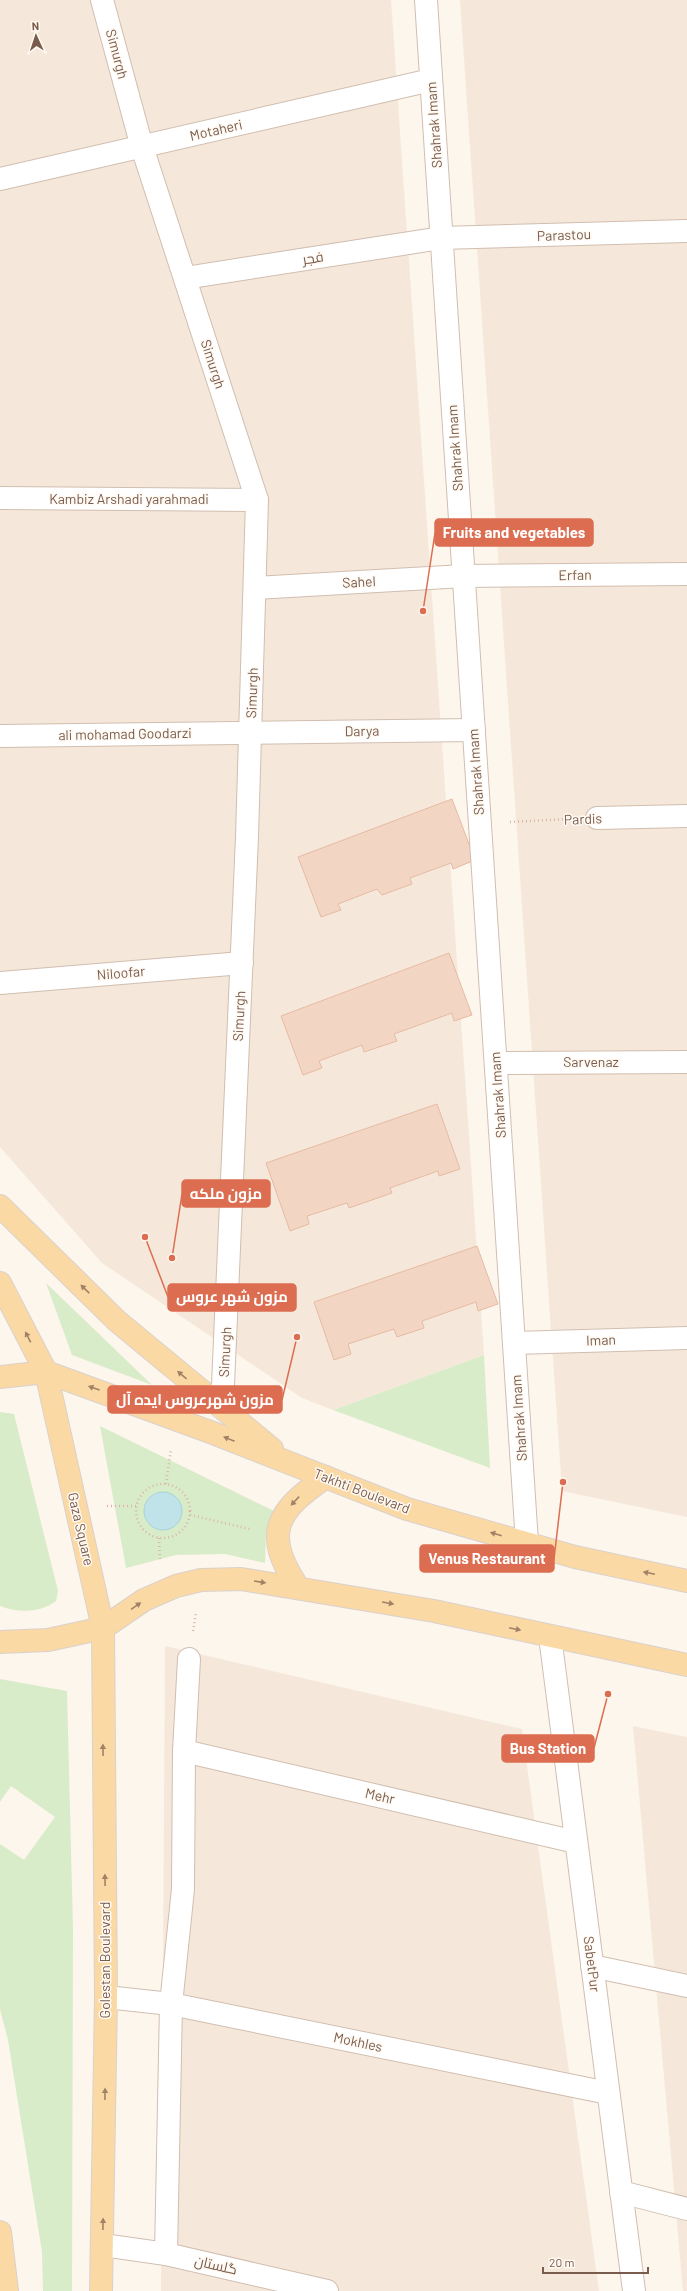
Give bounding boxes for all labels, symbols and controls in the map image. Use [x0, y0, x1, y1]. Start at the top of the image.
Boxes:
north arrow [16, 16, 56, 56]
text: N [31, 19, 39, 32]
street label: Simurgh [103, 27, 132, 81]
street label: Shahrak Imam [422, 81, 445, 169]
street label: Motaheri [188, 115, 244, 144]
street label: Parastou [537, 225, 591, 244]
street label: فجر [300, 247, 325, 268]
street label: Simurgh [198, 337, 229, 391]
street label: Shahrak Imam [443, 404, 466, 492]
street label: Kambiz Arshadi yarahmadi [49, 490, 209, 507]
callout: Fruits and vegetables [435, 519, 593, 546]
text: Fruits and vegetables [443, 523, 586, 541]
street label: Erfan [558, 566, 592, 583]
street label: Sahel [342, 572, 376, 591]
street label: Simurgh [242, 667, 261, 719]
street label: Darya [345, 722, 379, 739]
street label: ali mohamad Goodarzi [58, 724, 192, 743]
street label: Shahrak Imam [464, 728, 487, 816]
street label: Pardis [564, 809, 603, 828]
street label: Niloofar [96, 962, 146, 983]
street label: Simurgh [229, 990, 248, 1042]
street label: Shahrak Imam [486, 1051, 509, 1139]
street label: Sarvenaz [563, 1053, 619, 1070]
callout: مزون ملکه [182, 1180, 270, 1207]
text: مزون ملکه [190, 1184, 262, 1203]
one-way arrow [80, 1284, 90, 1294]
callout: مزون شهر عروس [168, 1284, 296, 1311]
text: مزون شهر عروس [176, 1287, 288, 1306]
street label: Simurgh [215, 1326, 234, 1378]
street label: Iman [586, 1330, 616, 1349]
one-way arrow [25, 1331, 31, 1343]
one-way arrow [177, 1371, 188, 1379]
street label: Shahrak Imam [507, 1374, 530, 1462]
one-way arrow [87, 1385, 99, 1391]
callout: مزون شهرعروس ایده آل [108, 1386, 282, 1413]
text: مزون شهرعروس ایده آل [116, 1390, 274, 1409]
one-way arrow [222, 1435, 234, 1441]
street label: Takhti Boulevard [312, 1464, 413, 1517]
street label: Gaza Square [65, 1490, 98, 1567]
one-way arrow [290, 1496, 299, 1506]
one-way arrow [489, 1531, 502, 1537]
callout: Venus Restaurant [420, 1545, 554, 1572]
text: Venus Restaurant [428, 1549, 546, 1567]
one-way arrow [643, 1569, 655, 1575]
one-way arrow [254, 1579, 266, 1585]
one-way arrow [382, 1600, 394, 1606]
one-way arrow [130, 1602, 141, 1610]
one-way arrow [509, 1626, 522, 1632]
callout: Bus Station [502, 1735, 594, 1762]
text: Bus Station [510, 1739, 586, 1757]
one-way arrow [100, 1743, 106, 1756]
street label: Mehr [364, 1784, 397, 1807]
one-way arrow [101, 1874, 108, 1886]
street label: Golestan Boulevard [96, 1902, 113, 2018]
street label: SabetPur [581, 1935, 604, 1993]
street label: Mokhles [332, 2028, 384, 2055]
one-way arrow [102, 2087, 108, 2100]
one-way arrow [100, 2217, 106, 2230]
scale bar [543, 2249, 648, 2275]
street label: گلستان [193, 2251, 239, 2278]
text: 20 m [549, 2255, 575, 2269]

